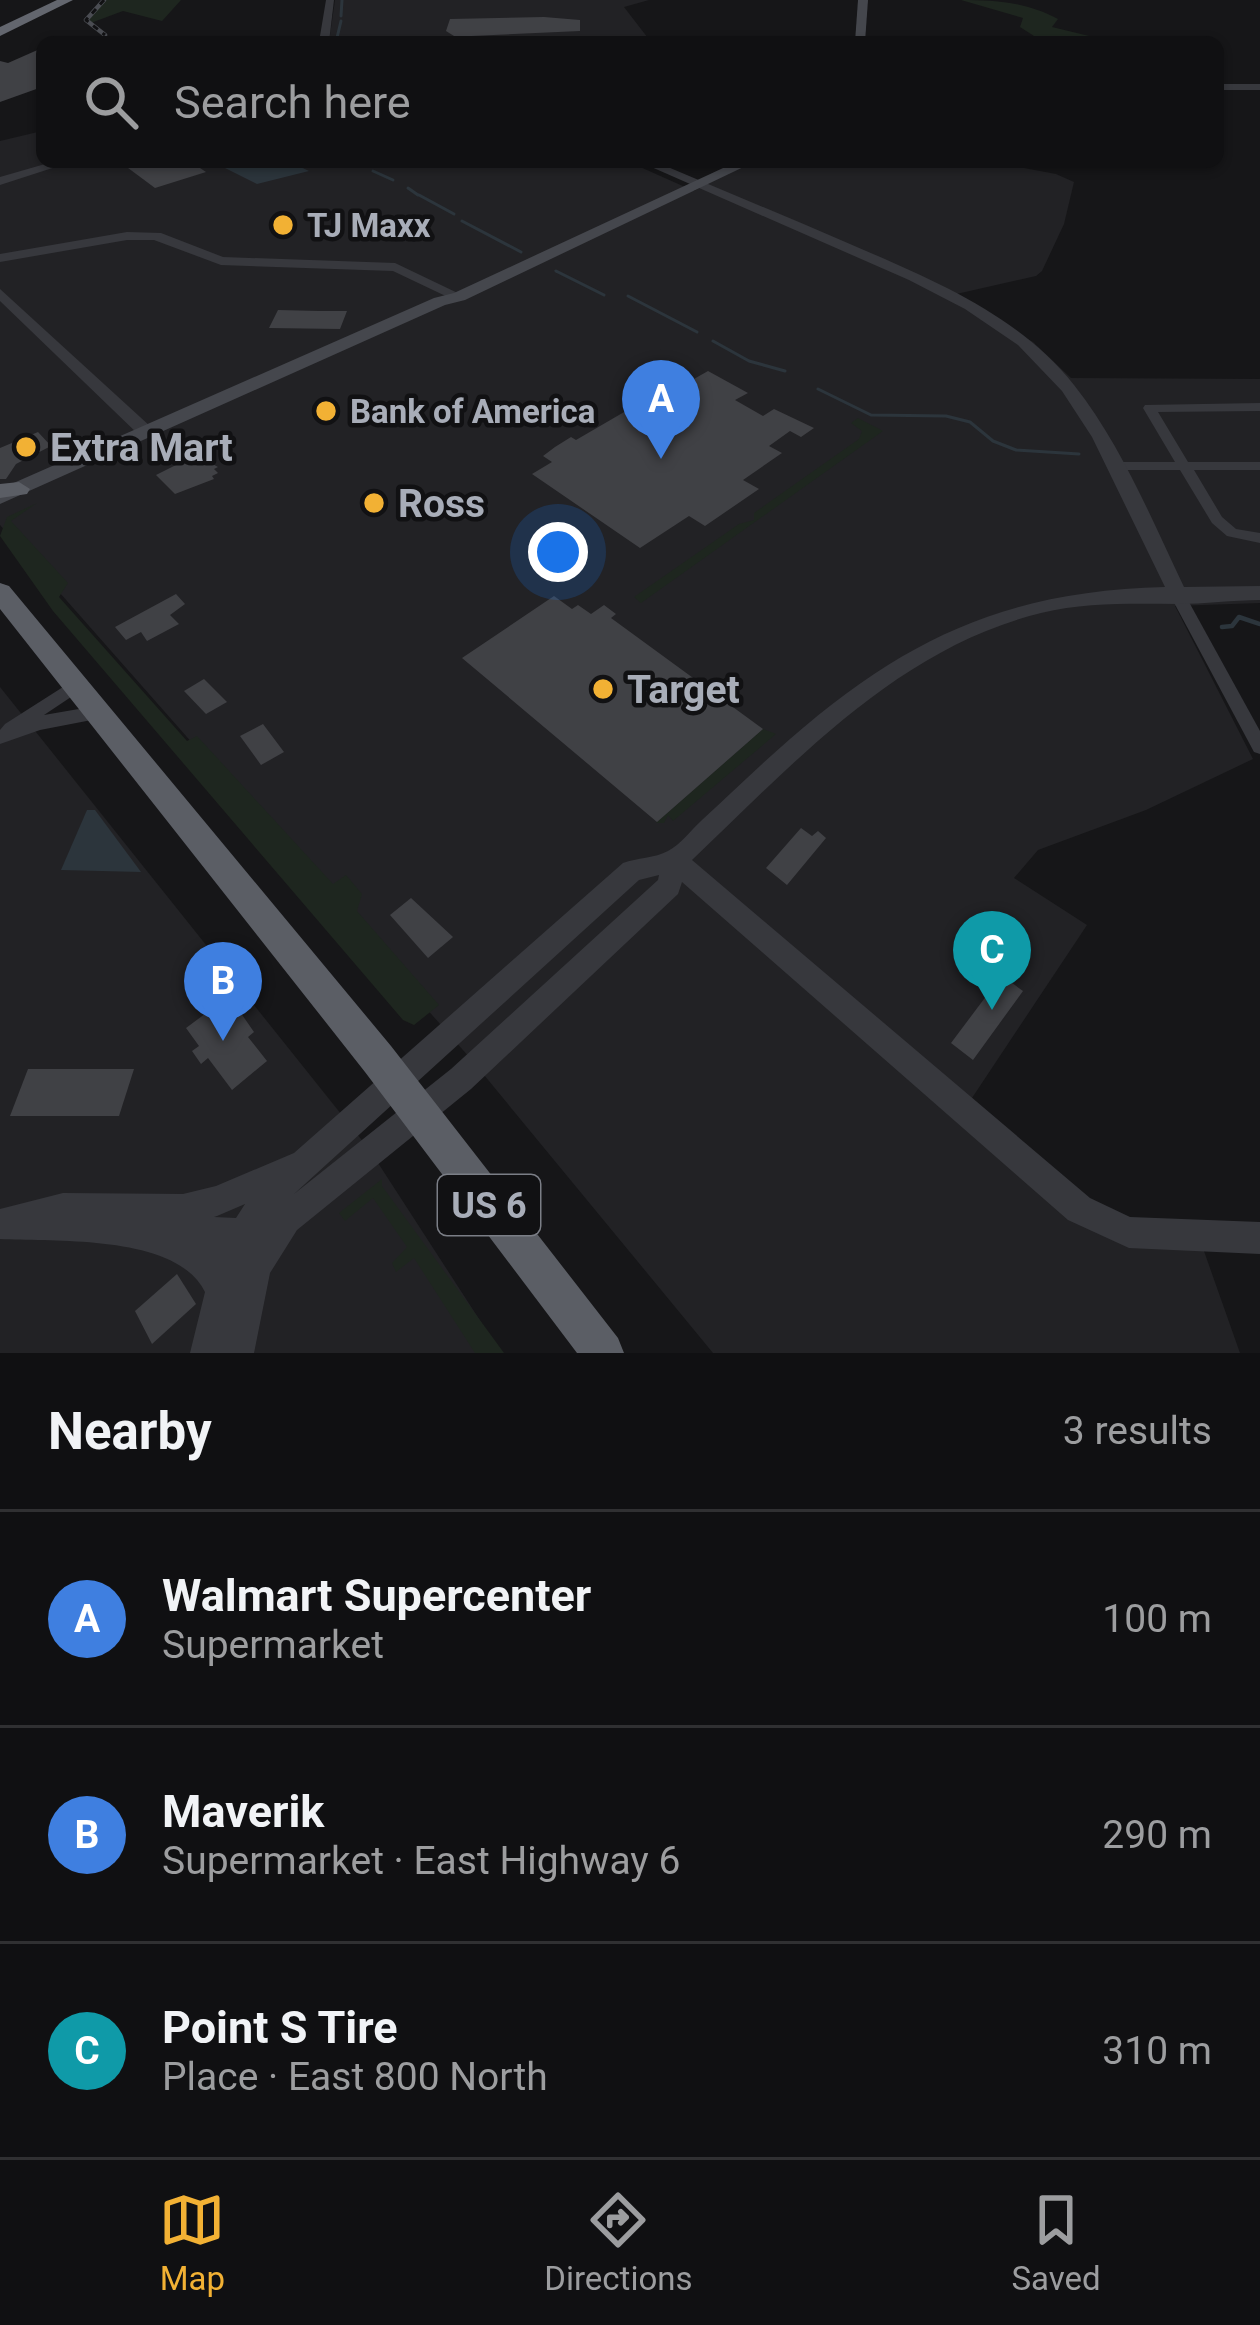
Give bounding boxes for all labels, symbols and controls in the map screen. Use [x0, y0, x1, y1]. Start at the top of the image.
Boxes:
search box [36, 36, 1224, 168]
icon: search [78, 69, 144, 135]
text: Search here [174, 76, 411, 129]
place label: TJ Maxx [307, 206, 431, 245]
marker: TJ Maxx [270, 212, 296, 238]
pin: A [622, 360, 700, 459]
place label: Bank of America [350, 392, 595, 431]
marker: Bank of America [313, 398, 339, 424]
place label: Extra Mart [50, 425, 233, 471]
marker: Extra Mart [13, 434, 39, 460]
place label: Ross [398, 481, 485, 527]
marker: Ross [361, 490, 387, 516]
your location [528, 522, 588, 582]
place label: Target [627, 667, 740, 713]
marker: Target [590, 676, 616, 702]
pin: C [953, 911, 1031, 1010]
pin: B [184, 942, 262, 1041]
road number: US 6 [438, 1175, 540, 1235]
text: Nearby [48, 1402, 212, 1461]
text: 3 results [1063, 1408, 1212, 1454]
text: Walmart Supercenter [162, 1569, 591, 1622]
text: A [74, 1596, 100, 1642]
text: 100 m [1102, 1596, 1212, 1642]
text: Supermarket [162, 1622, 384, 1668]
text: Maverik [162, 1785, 324, 1838]
text: B [75, 1812, 99, 1858]
text: 290 m [1102, 1812, 1212, 1858]
text: Supermarket · East Highway 6 [162, 1838, 680, 1884]
text: Point S Tire [162, 2001, 398, 2054]
text: C [74, 2028, 100, 2074]
text: 310 m [1102, 2028, 1212, 2074]
text: Place · East 800 North [162, 2054, 548, 2100]
tab: Map [159, 2187, 225, 2298]
tab: Directions [544, 2187, 693, 2298]
tab: Saved [1011, 2187, 1101, 2298]

